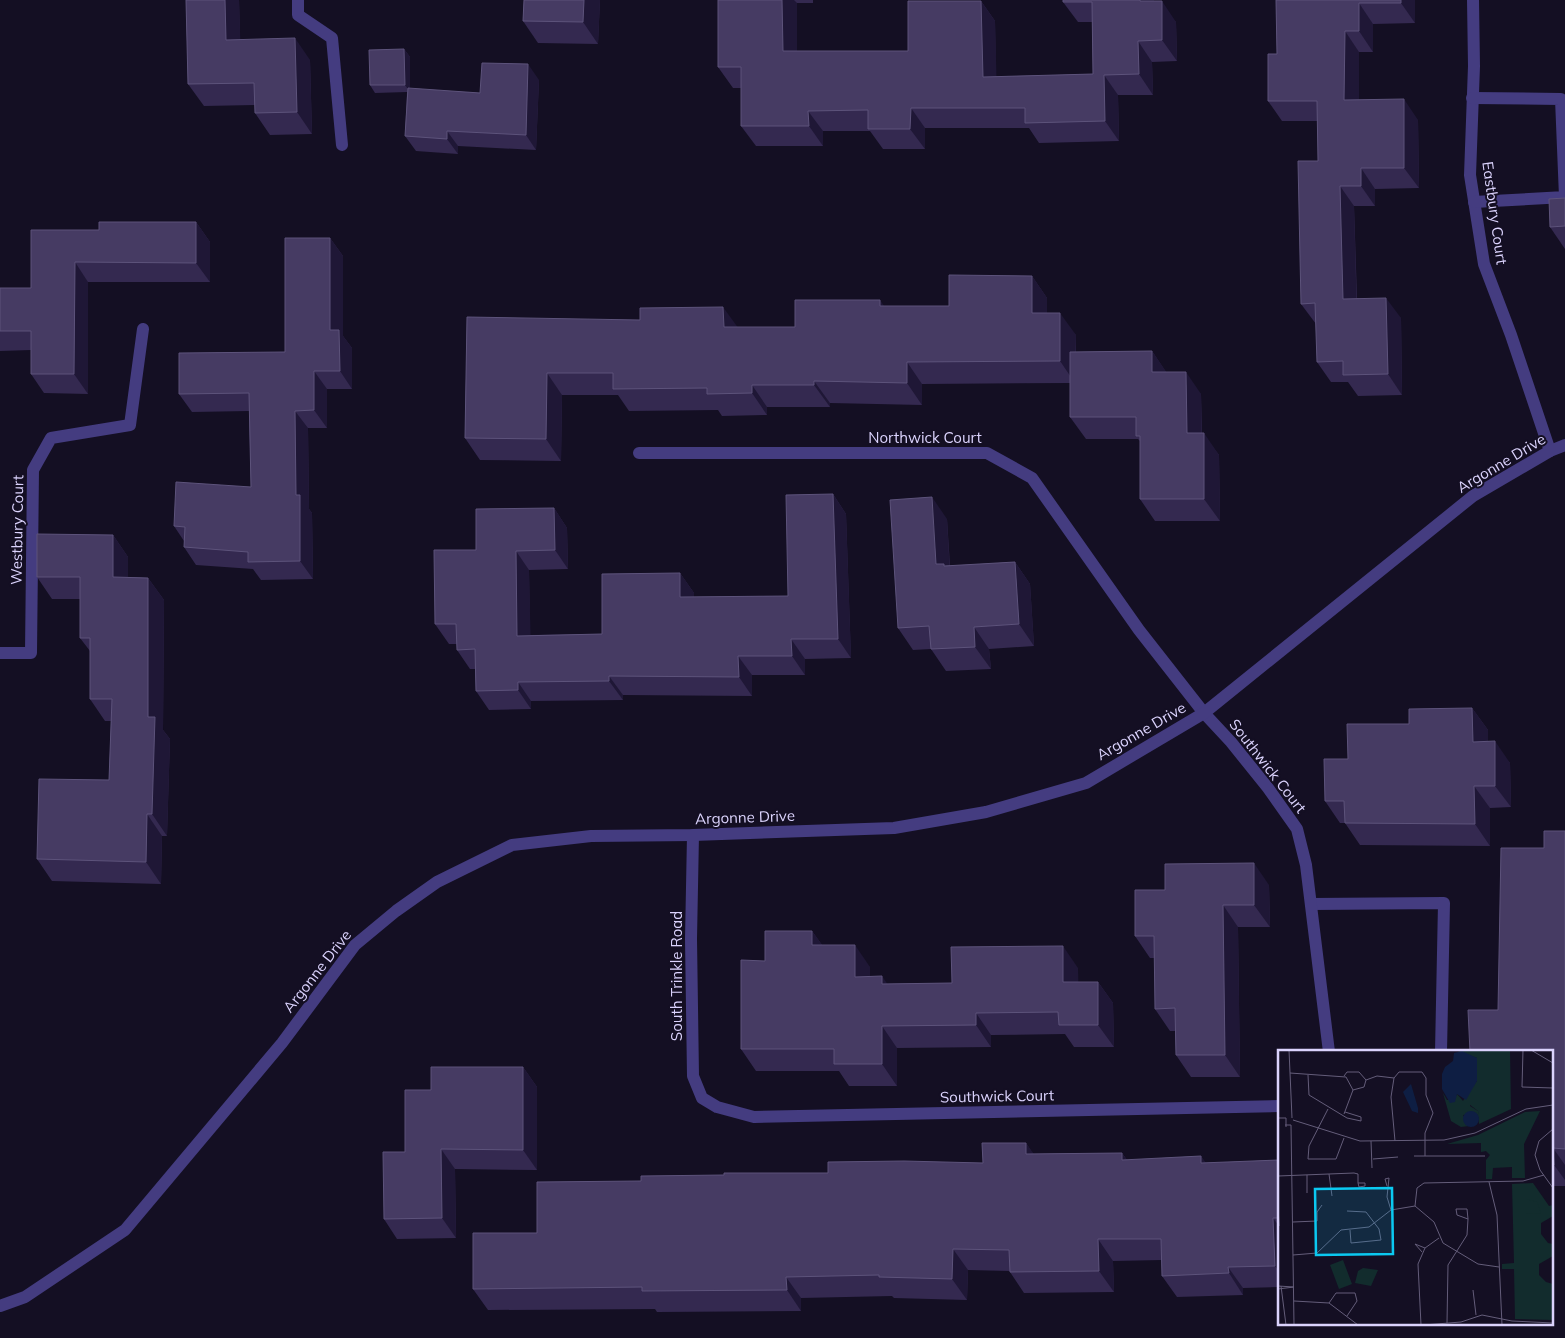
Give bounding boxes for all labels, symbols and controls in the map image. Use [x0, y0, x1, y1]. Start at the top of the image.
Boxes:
street label: Eastbury Court [1478, 160, 1512, 266]
street label: Northwick Court [868, 428, 982, 447]
street label: Argonne Drive [1453, 429, 1549, 497]
street label: Westbury Court [7, 475, 27, 585]
street label: Argonne Drive [1093, 698, 1189, 764]
street label: Southwick Court [1225, 715, 1311, 817]
street label: Argonne Drive [695, 806, 795, 828]
street label: South Trinkle Road [667, 911, 686, 1041]
street label: Argonne Drive [279, 926, 355, 1016]
inset map [1278, 1050, 1552, 1326]
street label: Southwick Court [940, 1086, 1054, 1106]

